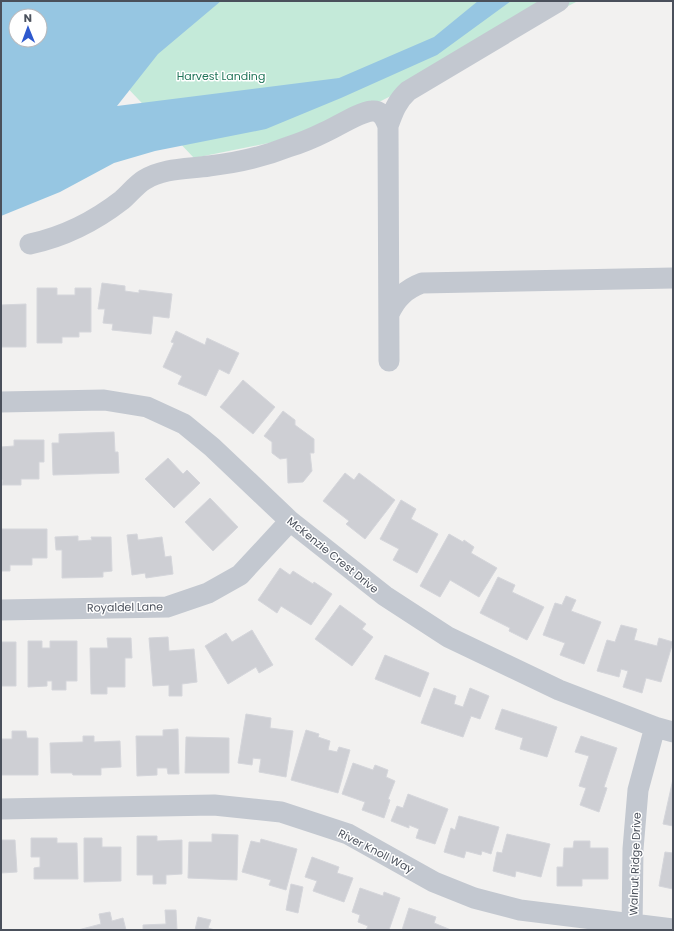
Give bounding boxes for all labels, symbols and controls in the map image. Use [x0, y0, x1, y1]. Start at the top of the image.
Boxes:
north arrow [8, 8, 48, 48]
text: N [24, 10, 32, 26]
park label: Harvest Landing [177, 68, 265, 84]
street label: McKenzie Crest Drive [284, 513, 382, 597]
street label: Royaldel Lane [87, 598, 163, 616]
street label: Walnut Ridge Drive [625, 812, 645, 916]
street label: River Knoll Way [335, 825, 417, 877]

